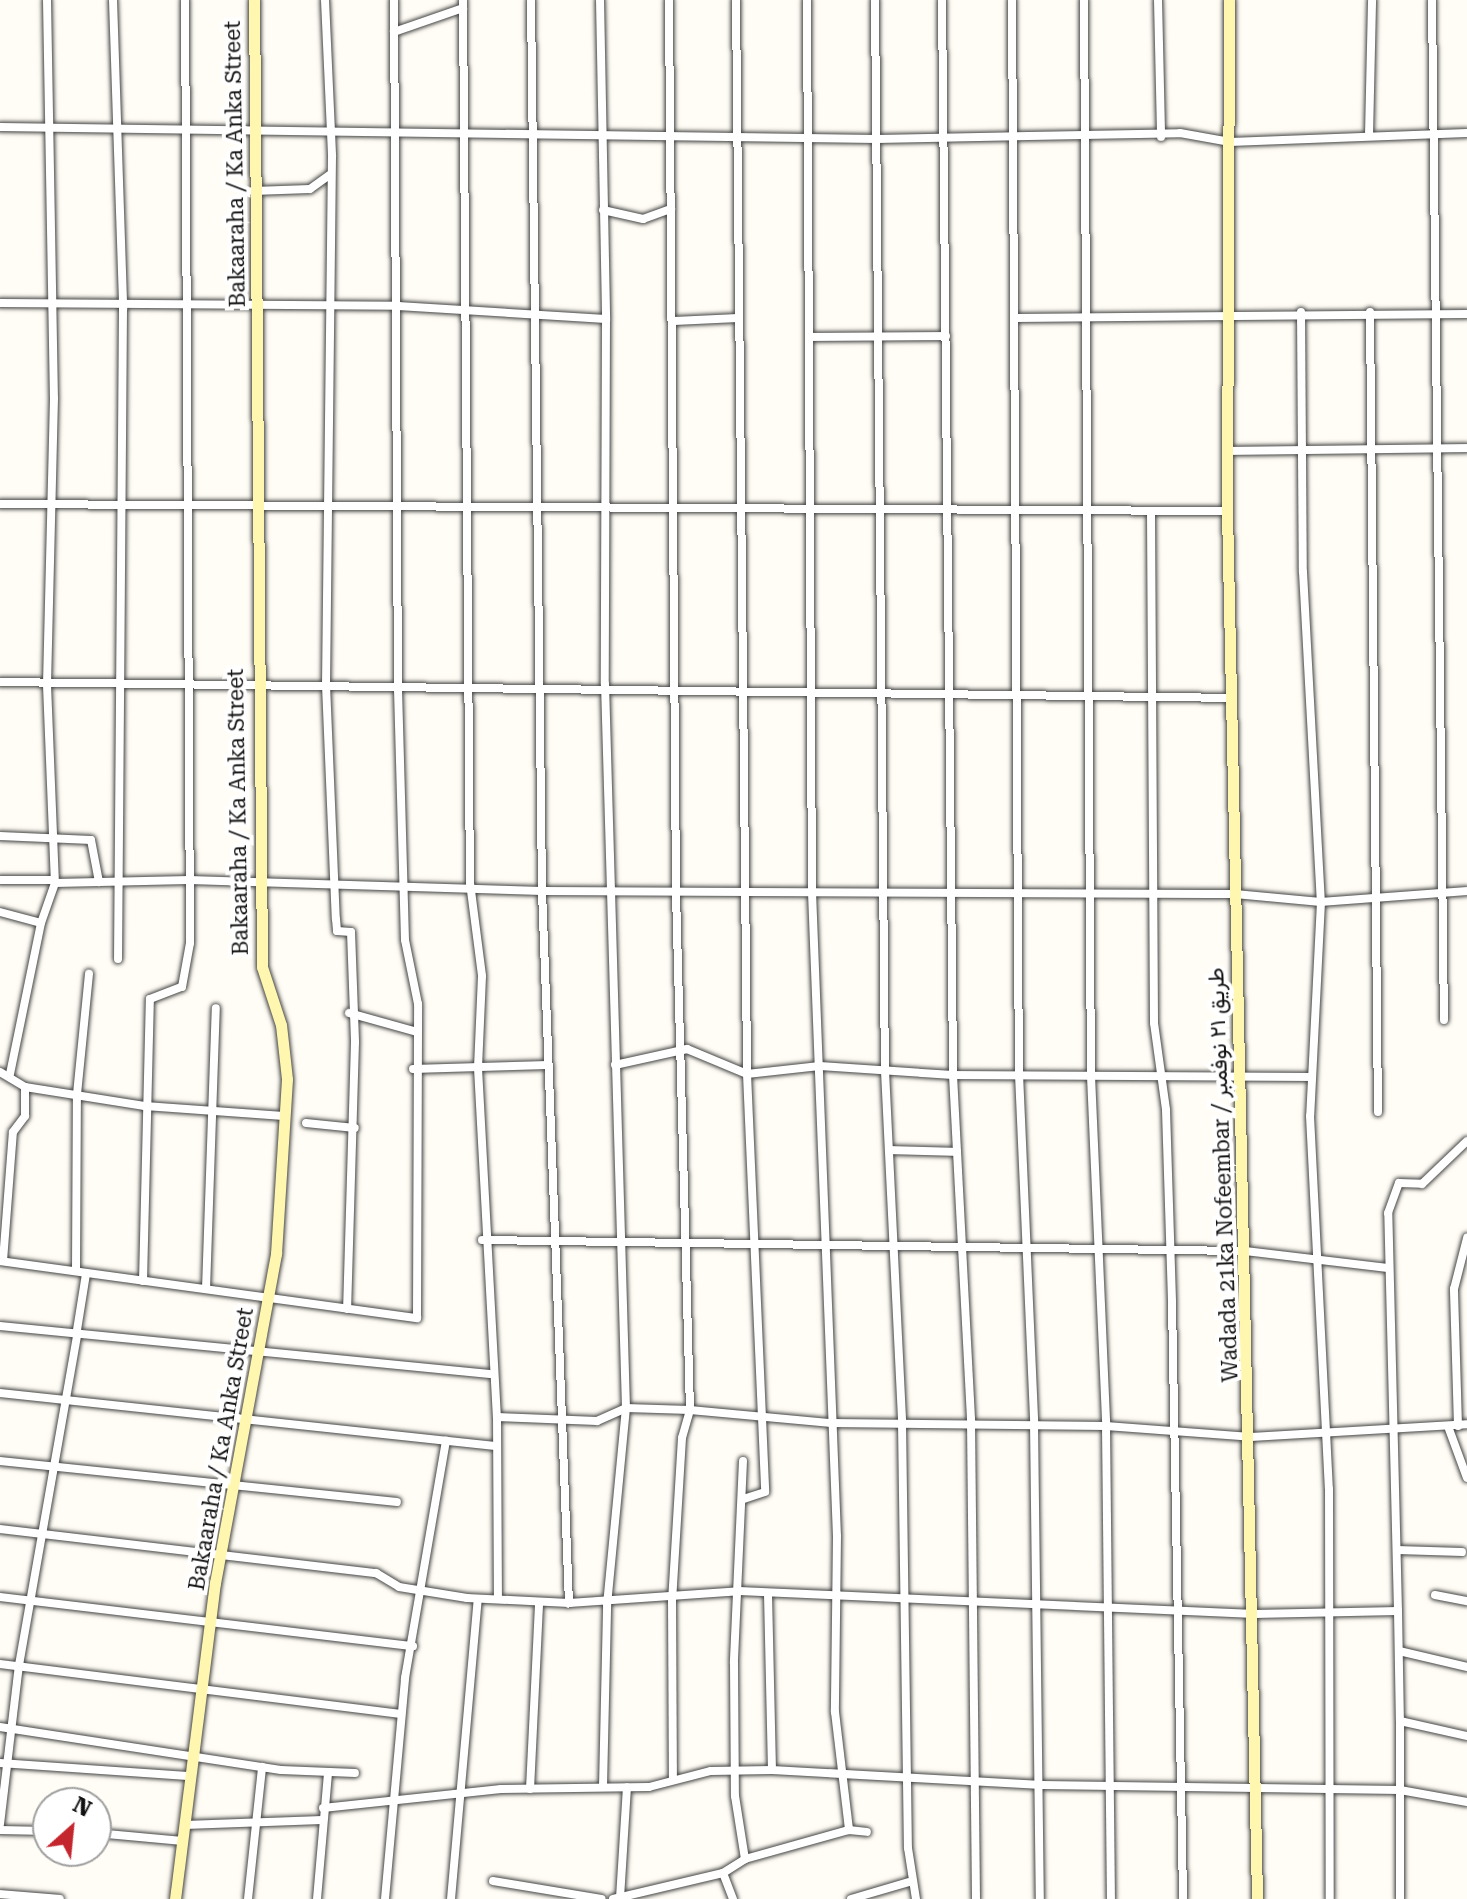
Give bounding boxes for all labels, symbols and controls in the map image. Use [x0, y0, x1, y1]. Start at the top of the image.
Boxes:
street label: Bakaaraha / Ka Anka Street [219, 20, 251, 308]
street label: Bakaaraha / Ka Anka Street [222, 668, 254, 956]
street label: Wadada 21ka Nofeembar / طريق ٢١ نوفمبر [1203, 967, 1243, 1383]
street label: Bakaaraha / Ka Anka Street [183, 1306, 259, 1592]
north arrow [32, 1787, 112, 1867]
text: N [69, 1792, 95, 1822]

